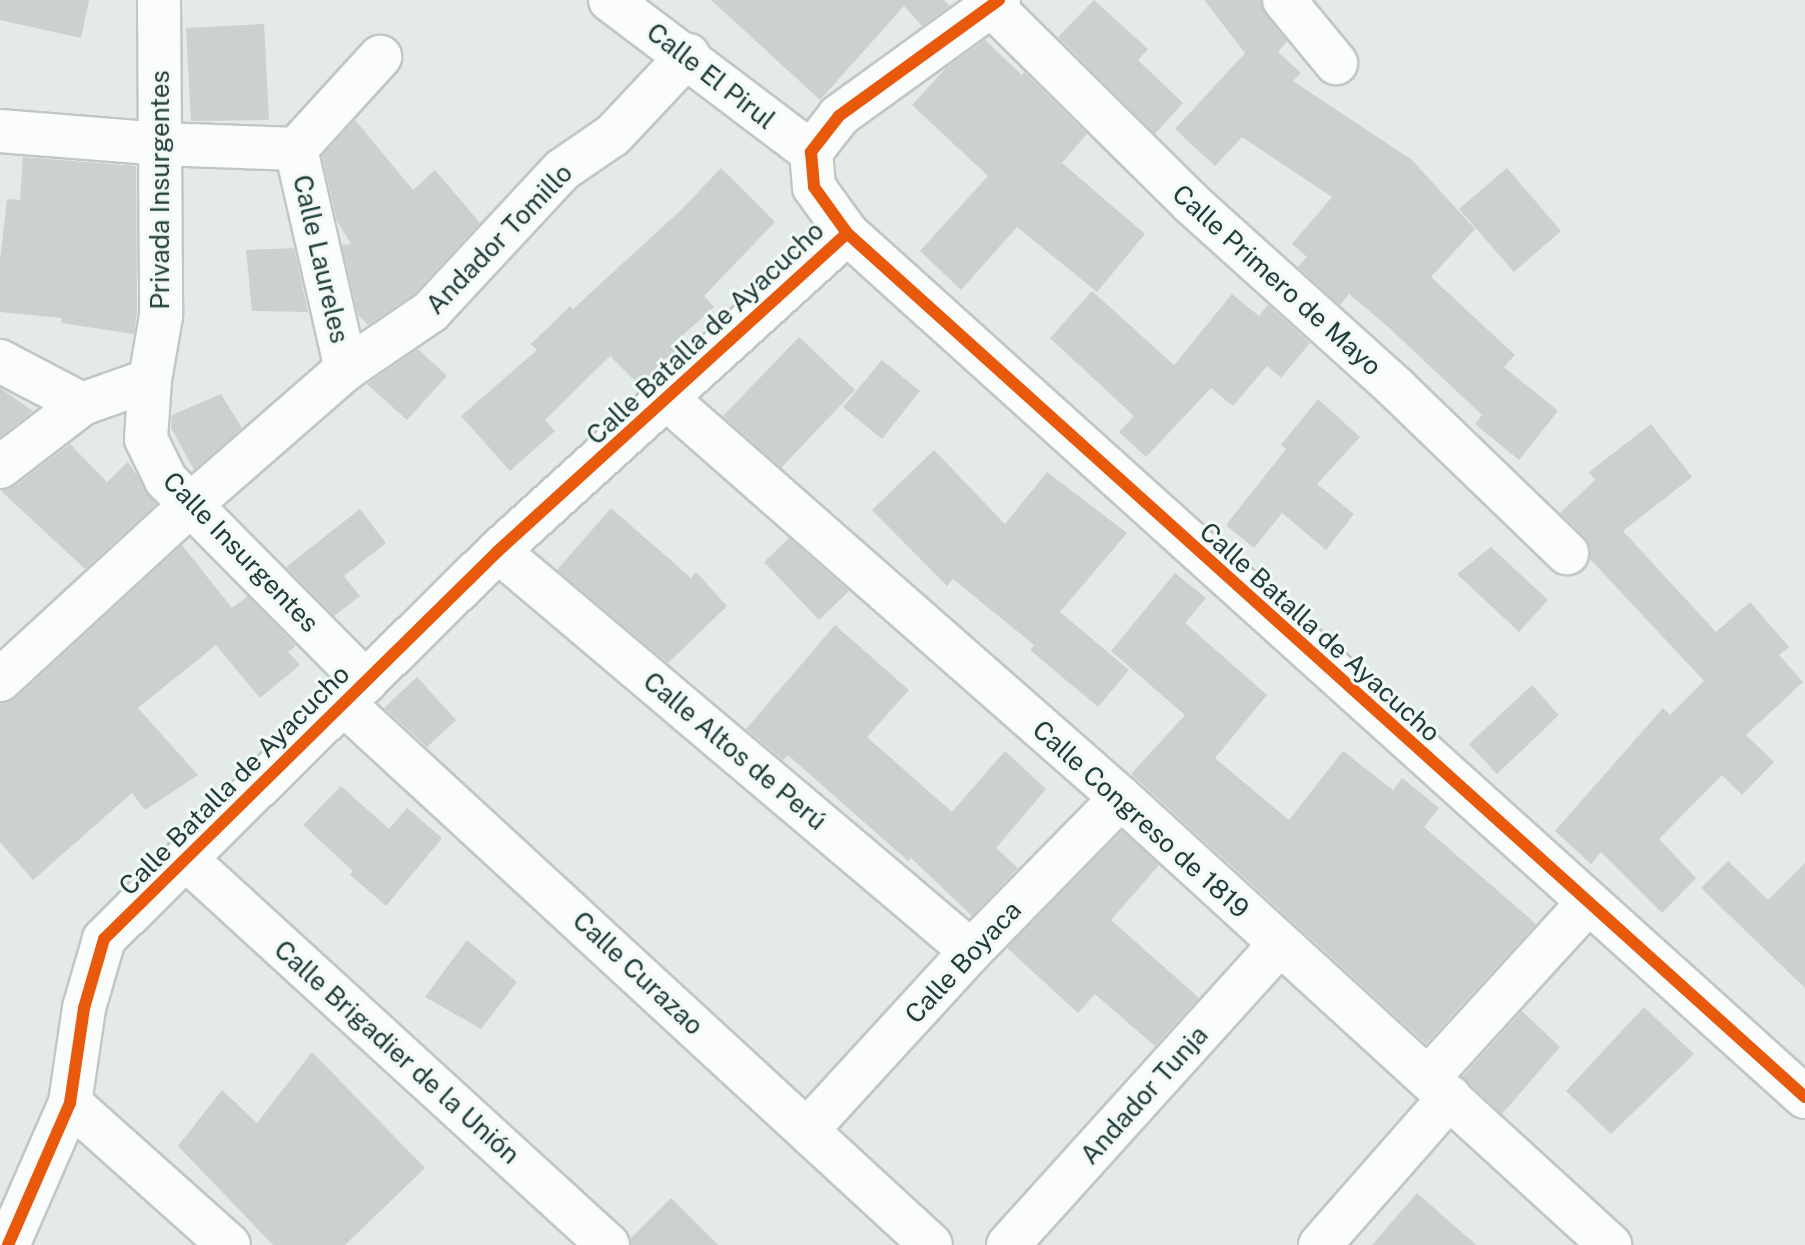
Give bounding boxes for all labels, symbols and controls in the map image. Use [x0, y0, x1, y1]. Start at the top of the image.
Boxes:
street label: Calle El Pirul [641, 16, 781, 136]
street label: Privada Insurgentes [144, 70, 176, 310]
street label: Andador Tomillo [419, 157, 579, 321]
street label: Calle Laureles [286, 172, 356, 346]
street label: Calle Primero de Mayo [1166, 178, 1388, 382]
street label: Calle Batalla de Ayacucho [580, 215, 830, 451]
street label: Calle Insurgentes [157, 465, 325, 639]
street label: Calle Batalla de Ayacucho [1193, 515, 1447, 749]
street label: Calle Batalla de Ayacucho [112, 658, 356, 902]
street label: Calle Altos de Perú [637, 665, 833, 837]
street label: Calle Congreso de 1819 [1026, 713, 1256, 925]
street label: Calle Boyaca [898, 894, 1028, 1030]
street label: Calle Curazao [566, 905, 710, 1041]
street label: Calle Brigadier de la Unión [268, 933, 526, 1171]
street label: Andador Tunja [1074, 1019, 1214, 1171]

